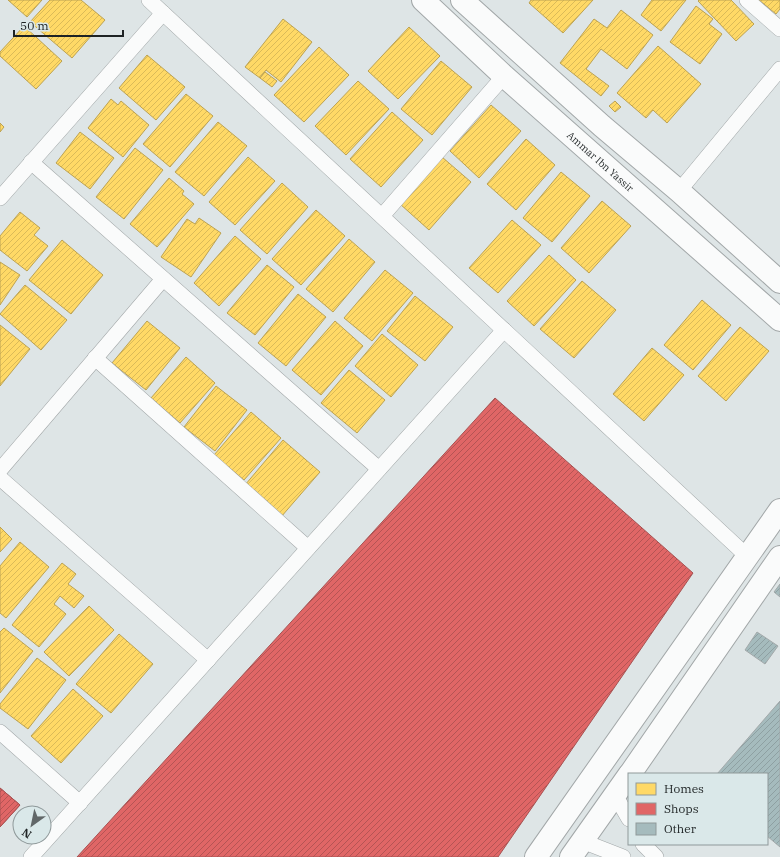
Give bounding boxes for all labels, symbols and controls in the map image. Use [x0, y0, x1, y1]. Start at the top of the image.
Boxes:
scale bar [14, 12, 123, 38]
text: 50 m [20, 18, 49, 33]
street label: Ammar Ibn Yassir [564, 129, 637, 195]
legend [628, 773, 768, 845]
text: Homes [664, 781, 704, 796]
text: Shops [664, 801, 699, 816]
north arrow [12, 805, 52, 845]
text: Other [664, 821, 697, 836]
text: N [19, 825, 34, 842]

